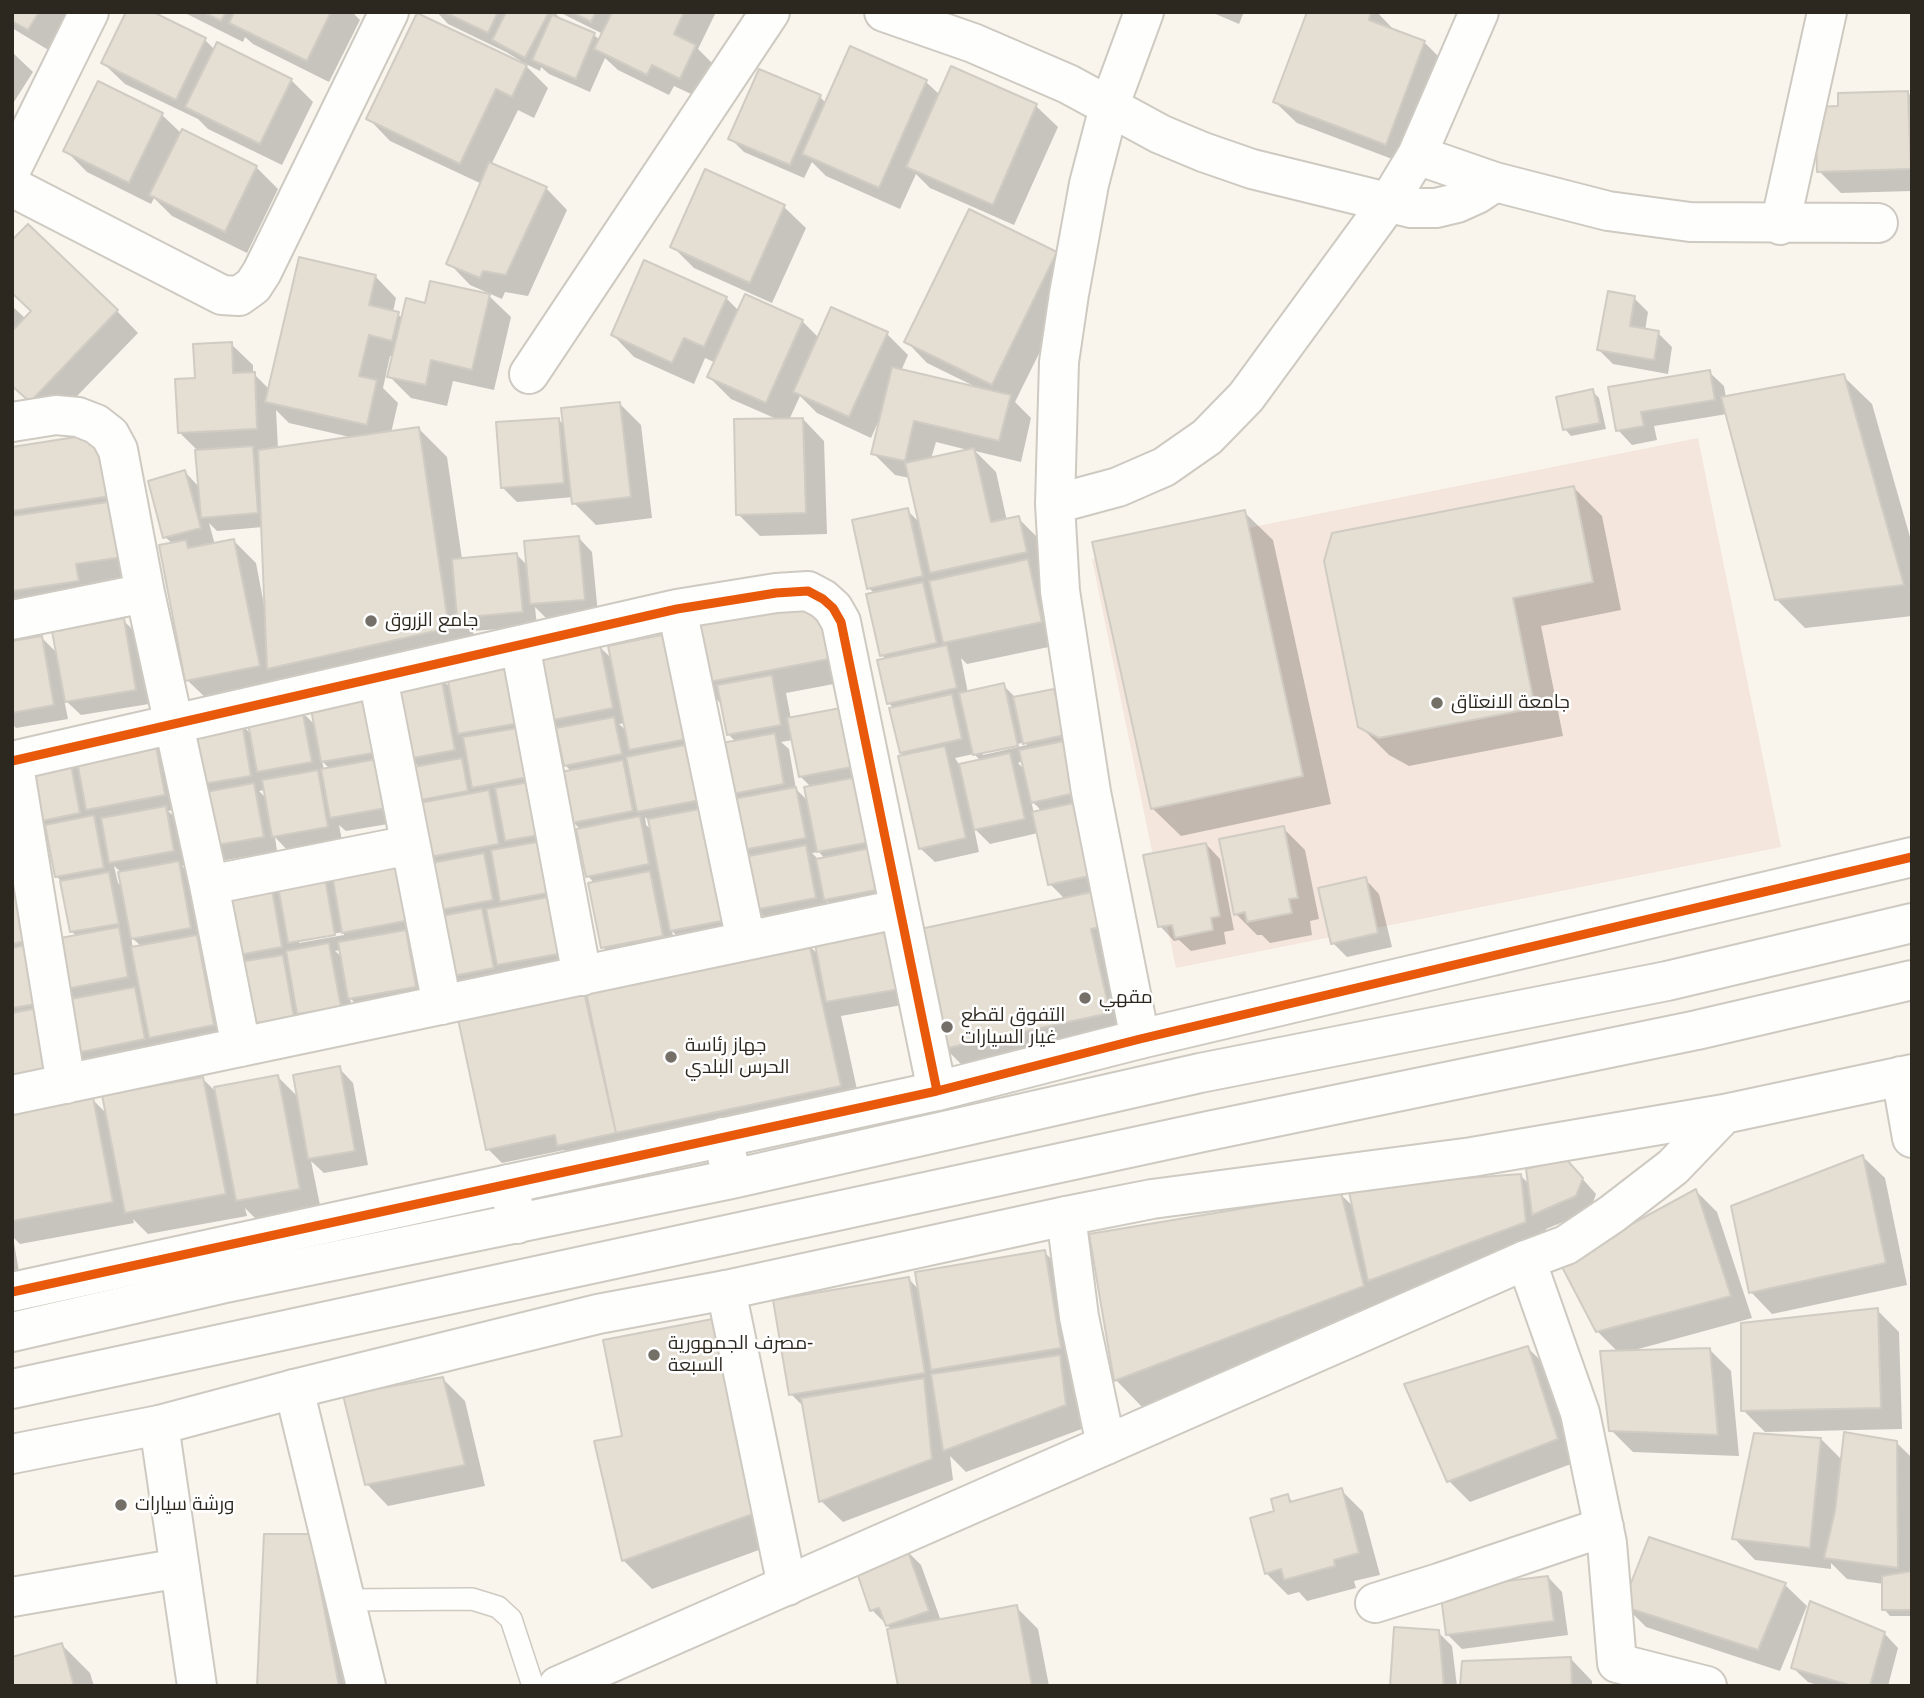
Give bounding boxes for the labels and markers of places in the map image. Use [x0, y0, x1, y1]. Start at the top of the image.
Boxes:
place label: جامع الزروق [385, 610, 478, 632]
marker: جامع الزروق [363, 613, 379, 629]
place label: جامعة الانعتاق [1451, 692, 1570, 714]
marker: جامعة الانعتاق [1429, 695, 1445, 711]
place label: مقهي [1099, 987, 1153, 1009]
marker: مقهي [1077, 990, 1093, 1006]
place label: التفوق لقطع غيار السيارات [961, 1005, 1065, 1049]
marker: التفوق لقطع غيار السيارات [939, 1019, 955, 1035]
place label: جهاز رئاسة الحرس البلدي [685, 1035, 790, 1079]
marker: جهاز رئاسة الحرس البلدي [663, 1049, 679, 1065]
place label: مصرف الجمهورية- السبعة [668, 1333, 813, 1377]
marker: مصرف الجمهورية- السبعة [646, 1347, 662, 1363]
place label: ورشة سيارات [135, 1494, 234, 1516]
marker: ورشة سيارات [113, 1497, 129, 1513]

